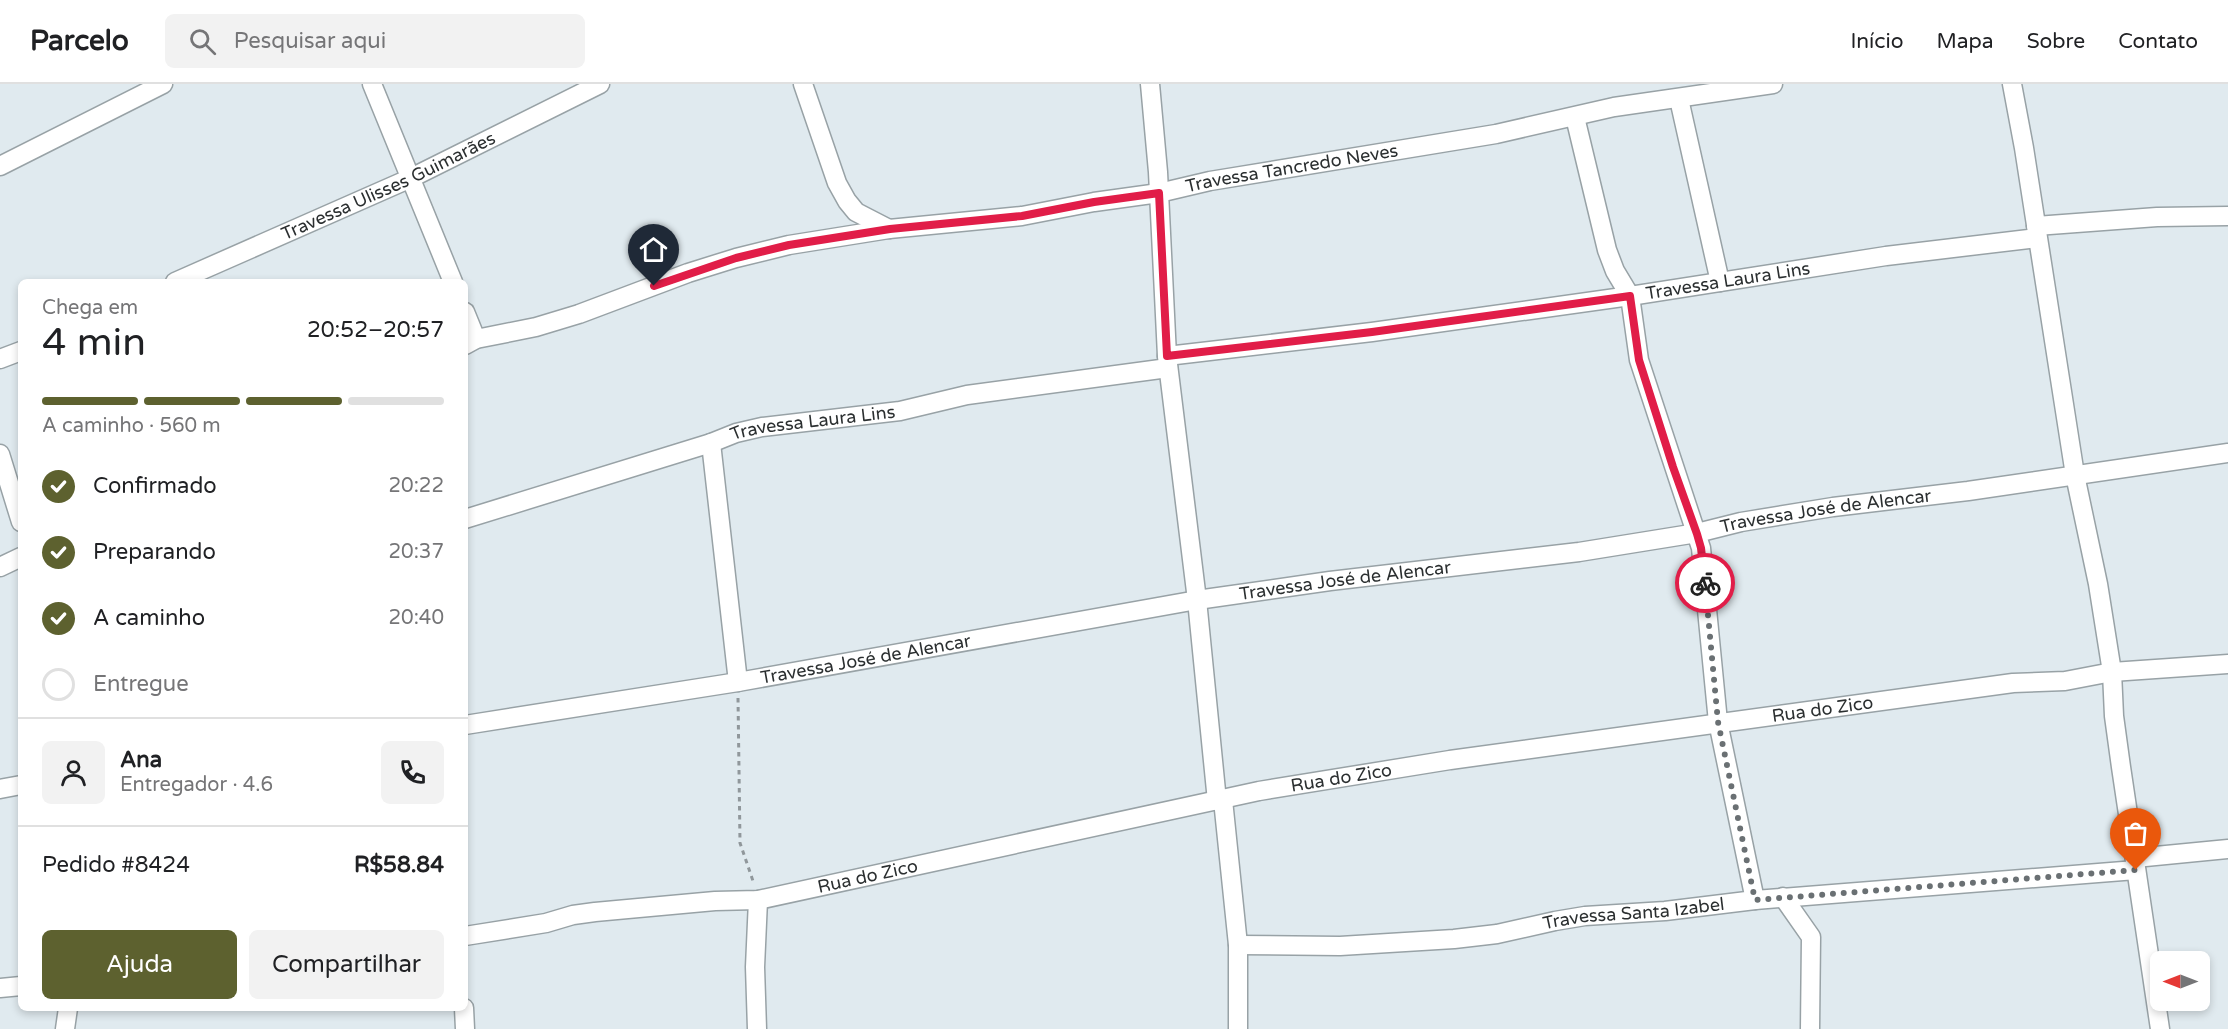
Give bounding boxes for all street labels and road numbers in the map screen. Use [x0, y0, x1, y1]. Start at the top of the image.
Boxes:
street label: Travessa Ulisses Guimarães [278, 127, 499, 245]
street label: Travessa Tancredo Neves [1183, 139, 1400, 197]
street label: Travessa Laura Lins [1644, 257, 1812, 304]
street label: Travessa Laura Lins [727, 401, 896, 445]
street label: Travessa José de Alencar [1718, 484, 1933, 538]
street label: Travessa José de Alencar [1238, 556, 1452, 605]
street label: Travessa José de Alencar [759, 630, 973, 689]
street label: Rua do Zico [1770, 691, 1874, 727]
street label: Rua do Zico [1289, 759, 1393, 797]
street label: Rua do Zico [815, 855, 920, 898]
street label: Travessa Santa Izabel [1541, 893, 1726, 934]

